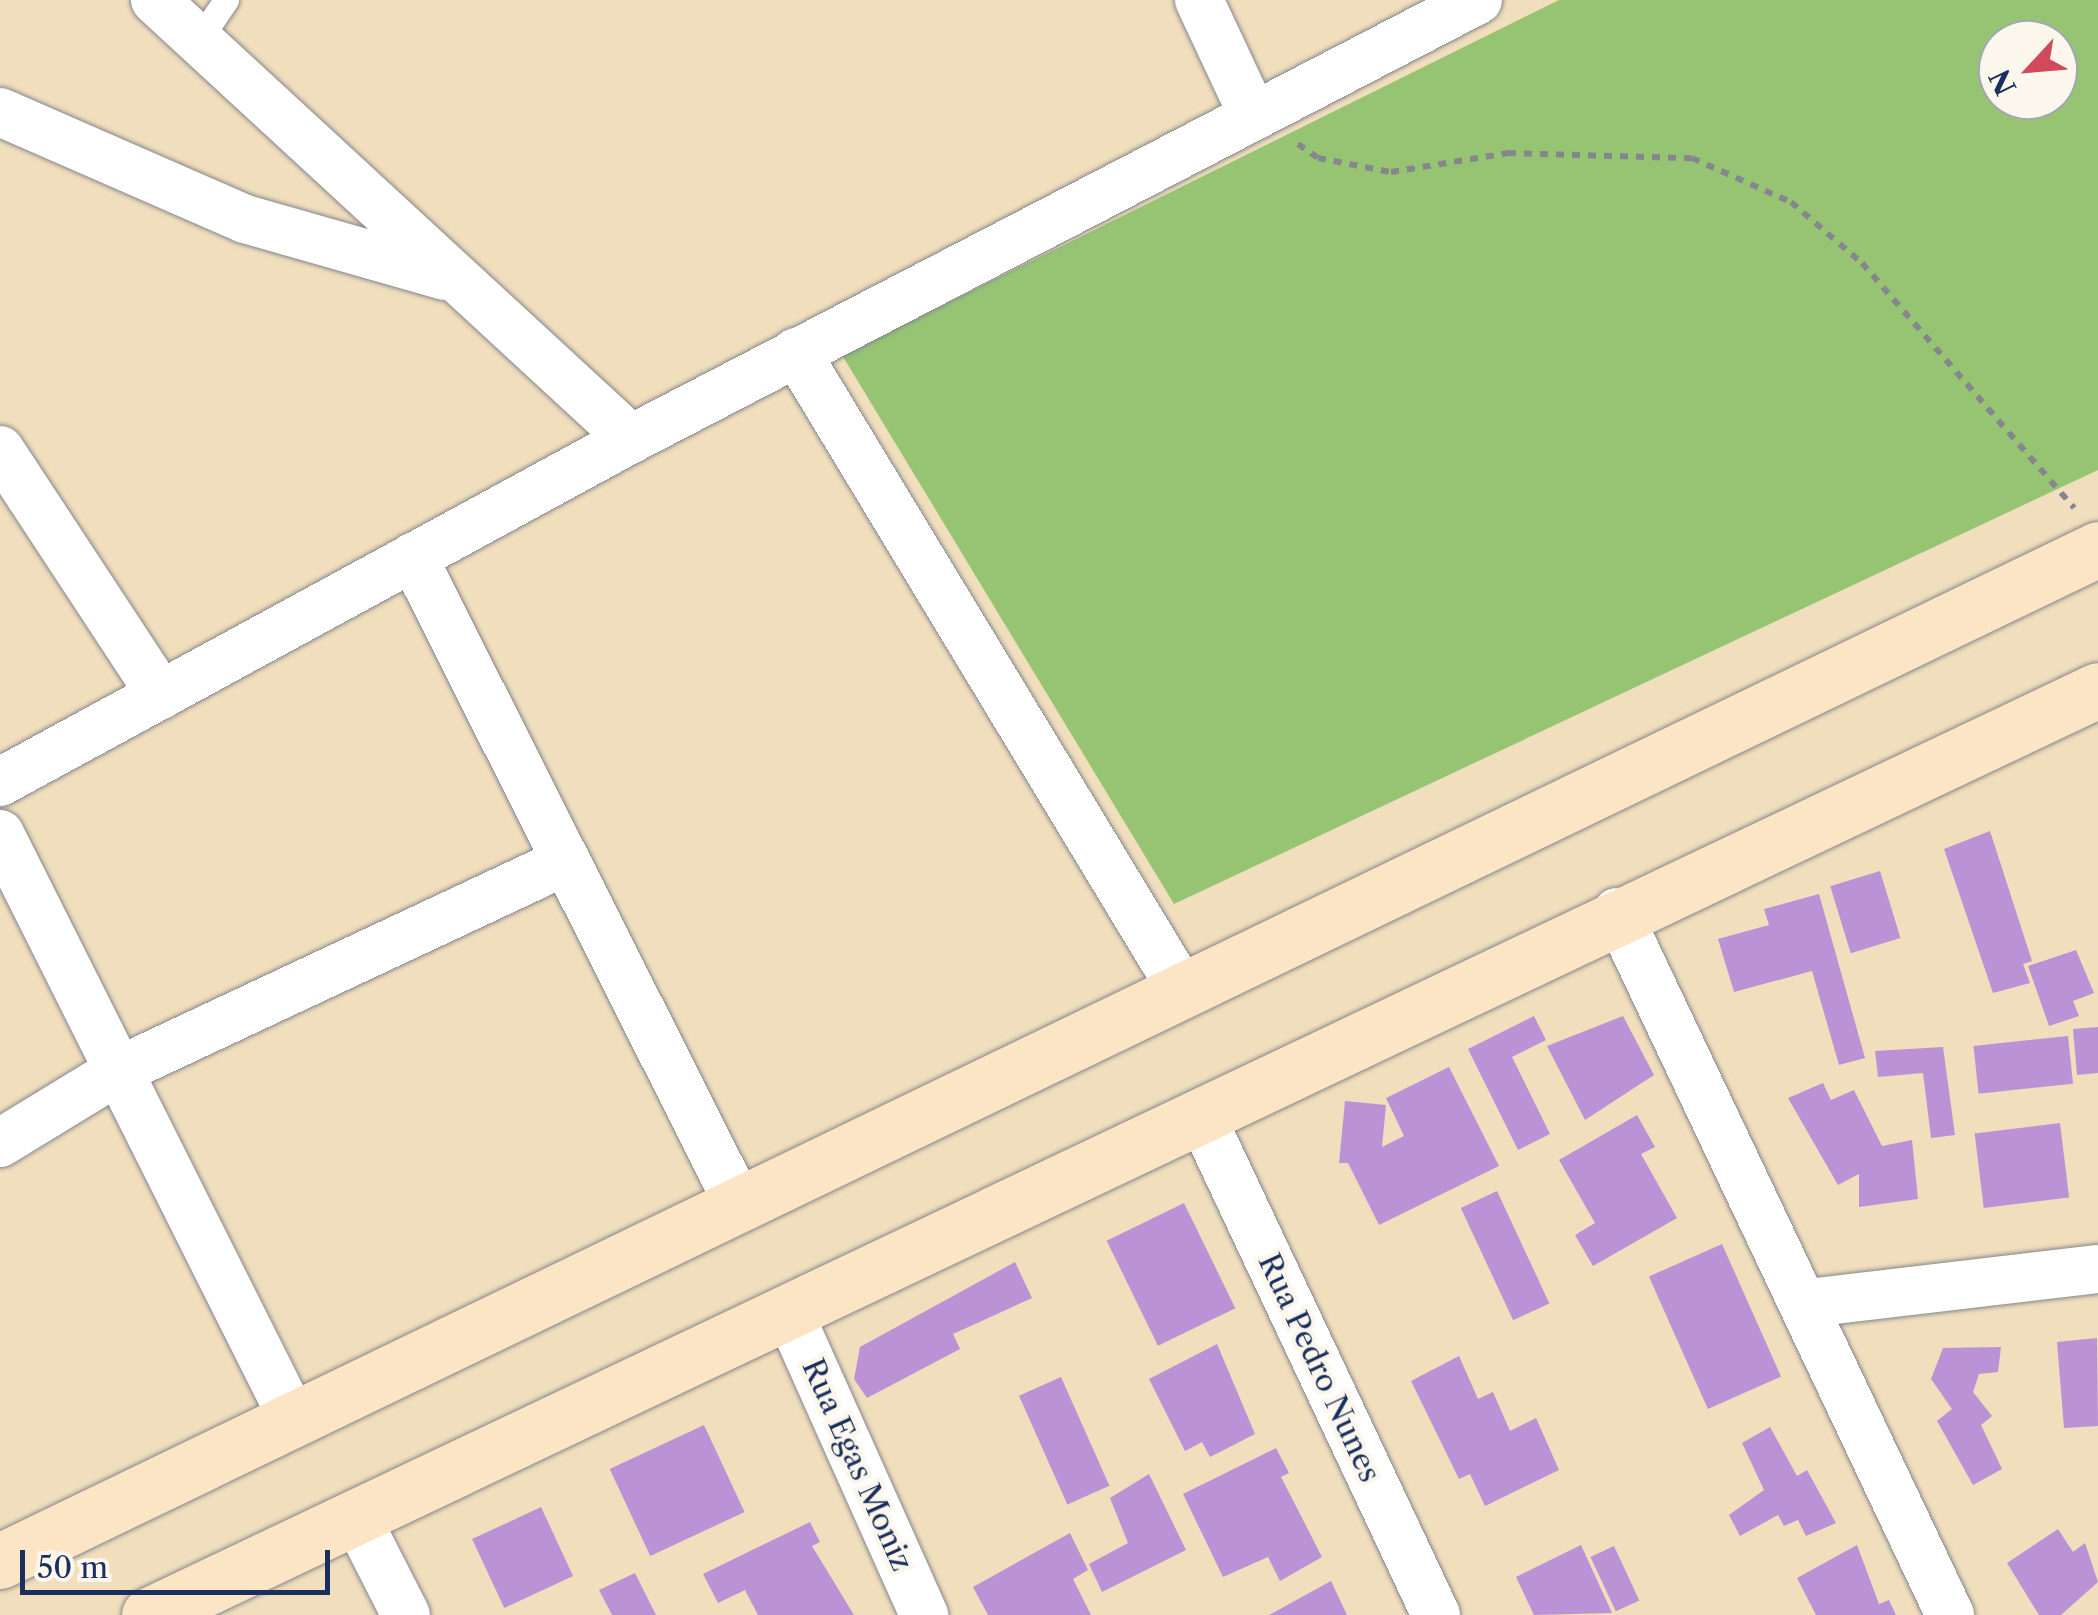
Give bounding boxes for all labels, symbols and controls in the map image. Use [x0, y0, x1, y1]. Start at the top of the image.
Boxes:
north arrow [1978, 20, 2078, 120]
text: N [1982, 64, 2023, 101]
street label: Rua Pedro Nunes [1250, 1248, 1388, 1488]
street label: Rua Egas Moniz [794, 1353, 920, 1577]
scale bar [25, 1530, 335, 1592]
text: 50 m [37, 1549, 108, 1586]

